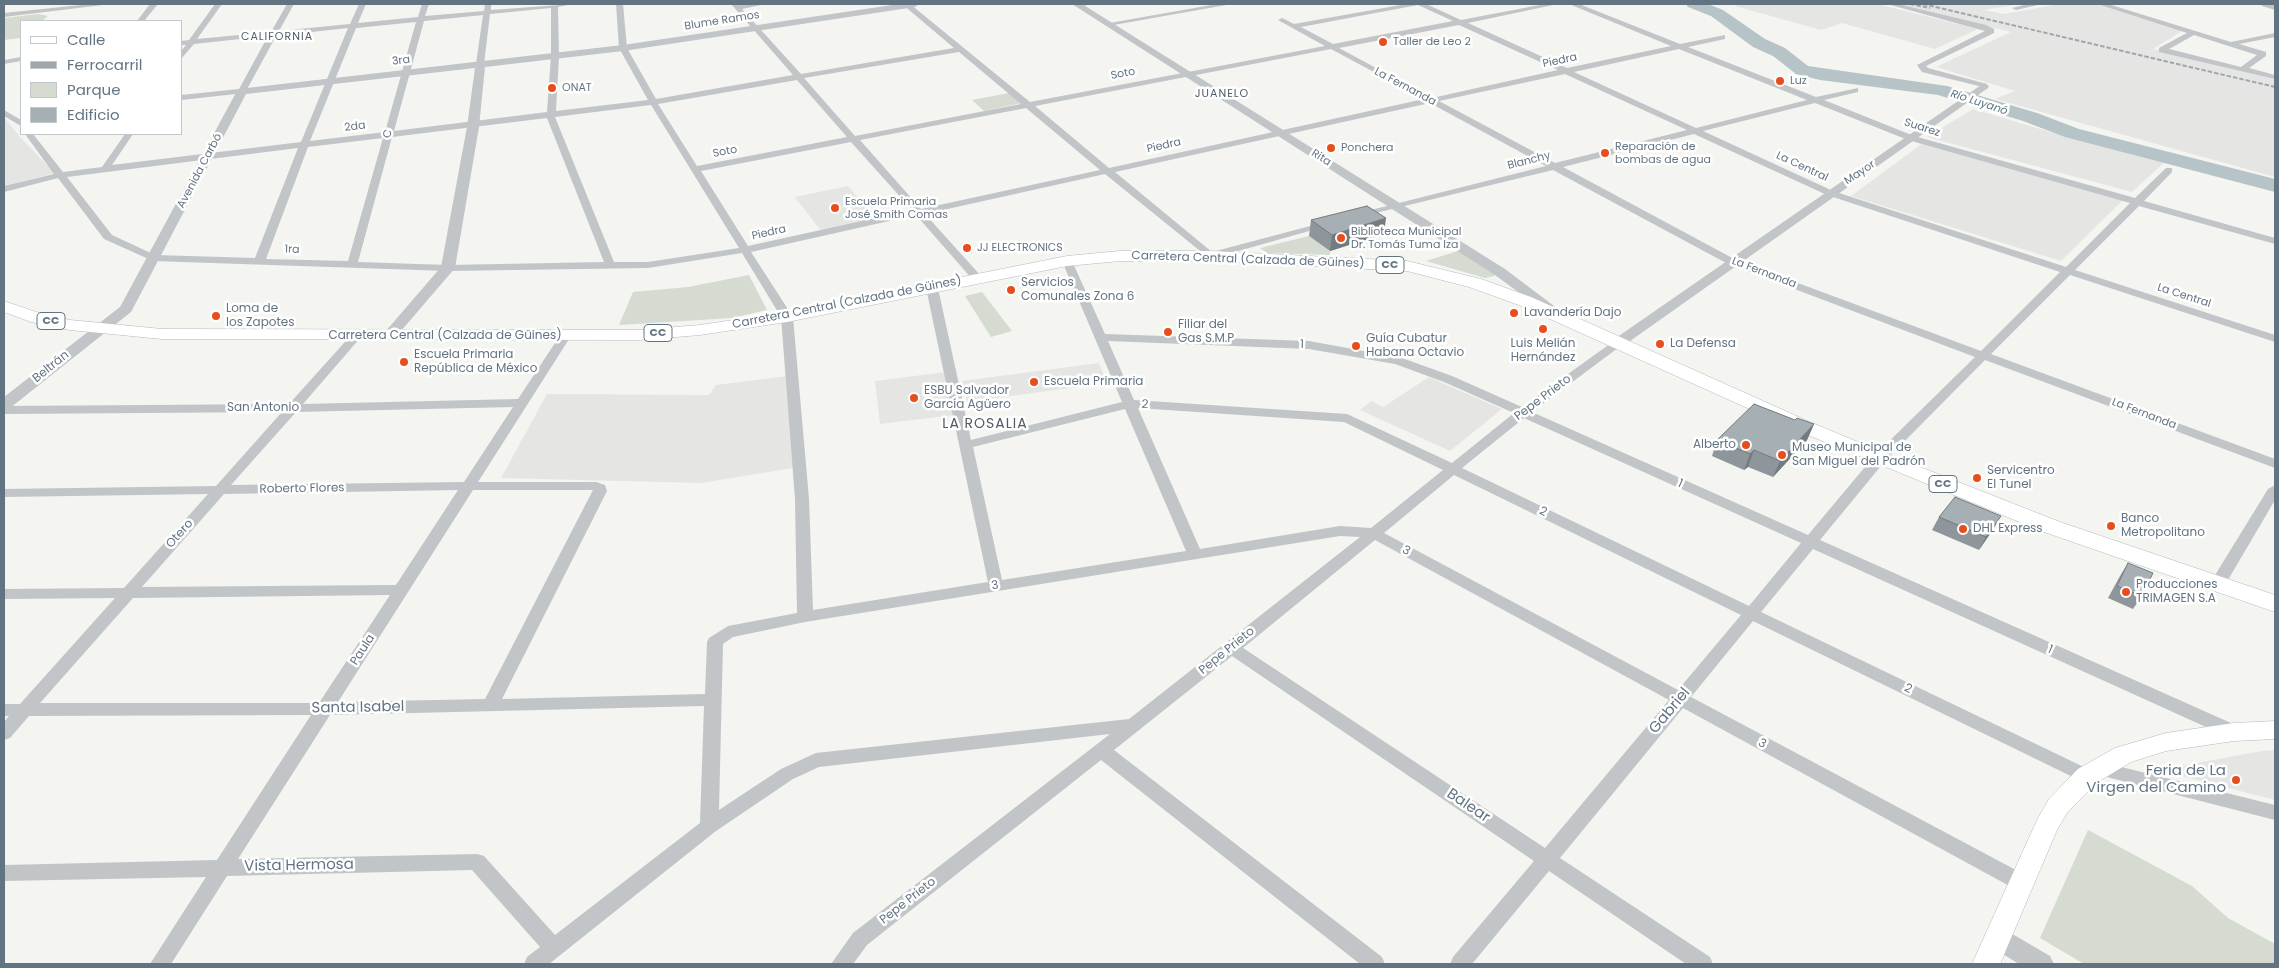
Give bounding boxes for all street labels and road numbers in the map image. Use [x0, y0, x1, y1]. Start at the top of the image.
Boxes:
street label: Blume Ramos [684, 9, 760, 33]
street label: Piedra [1542, 51, 1578, 71]
street label: 3ra [391, 53, 411, 69]
street label: Soto [1110, 65, 1136, 83]
street label: La Fernanda [1372, 65, 1438, 109]
street label: Suarez [1902, 116, 1942, 140]
street label: 2da [344, 119, 366, 135]
street label: C [380, 128, 396, 140]
street label: Avenida Carbó [175, 131, 225, 211]
street label: Piedra [1146, 136, 1182, 156]
street label: Soto [712, 143, 738, 161]
street label: Rita [1309, 147, 1333, 169]
street label: Blanchy [1506, 149, 1552, 173]
street label: La Central [1774, 149, 1830, 185]
street label: Mayor [1842, 158, 1878, 188]
street label: Piedra [751, 223, 787, 243]
street label: 1ra [284, 243, 300, 257]
street label: Carretera Central (Calzada de Güines) [1131, 249, 1365, 271]
street label: La Fernanda [1730, 255, 1798, 291]
road number: CC [1376, 256, 1404, 274]
street label: Carretera Central (Calzada de Güines) [731, 274, 963, 332]
street label: La Central [2155, 281, 2213, 311]
road number: CC [37, 312, 65, 330]
road number: CC [644, 324, 672, 342]
street label: Carretera Central (Calzada de Güines) [328, 329, 562, 343]
street label: 1 [1300, 338, 1304, 352]
street label: Beltrán [30, 348, 72, 386]
street label: Pepe Prieto [1512, 372, 1574, 424]
street label: La Fernanda [2110, 396, 2178, 432]
street label: 2 [1141, 398, 1149, 412]
street label: San Antonio [227, 401, 299, 415]
road number: CC [1929, 476, 1957, 492]
street label: 1 [1675, 477, 1685, 491]
street label: Roberto Flores [259, 481, 345, 497]
street label: 2 [1537, 504, 1549, 520]
street label: Otero [163, 517, 197, 551]
street label: 3 [1399, 543, 1413, 559]
street label: 3 [990, 578, 1000, 594]
street label: Pepe Prieto [1196, 624, 1258, 678]
street label: Paula [348, 632, 378, 668]
street label: 1 [2045, 643, 2055, 657]
street label: 2 [1902, 681, 1914, 697]
street label: Gabriel [1646, 684, 1694, 738]
street label: Santa Isabel [311, 698, 405, 718]
street label: 3 [1755, 736, 1769, 752]
street label: Balear [1443, 785, 1493, 827]
street label: Vista Hermosa [244, 856, 354, 876]
street label: Pepe Prieto [877, 875, 939, 927]

